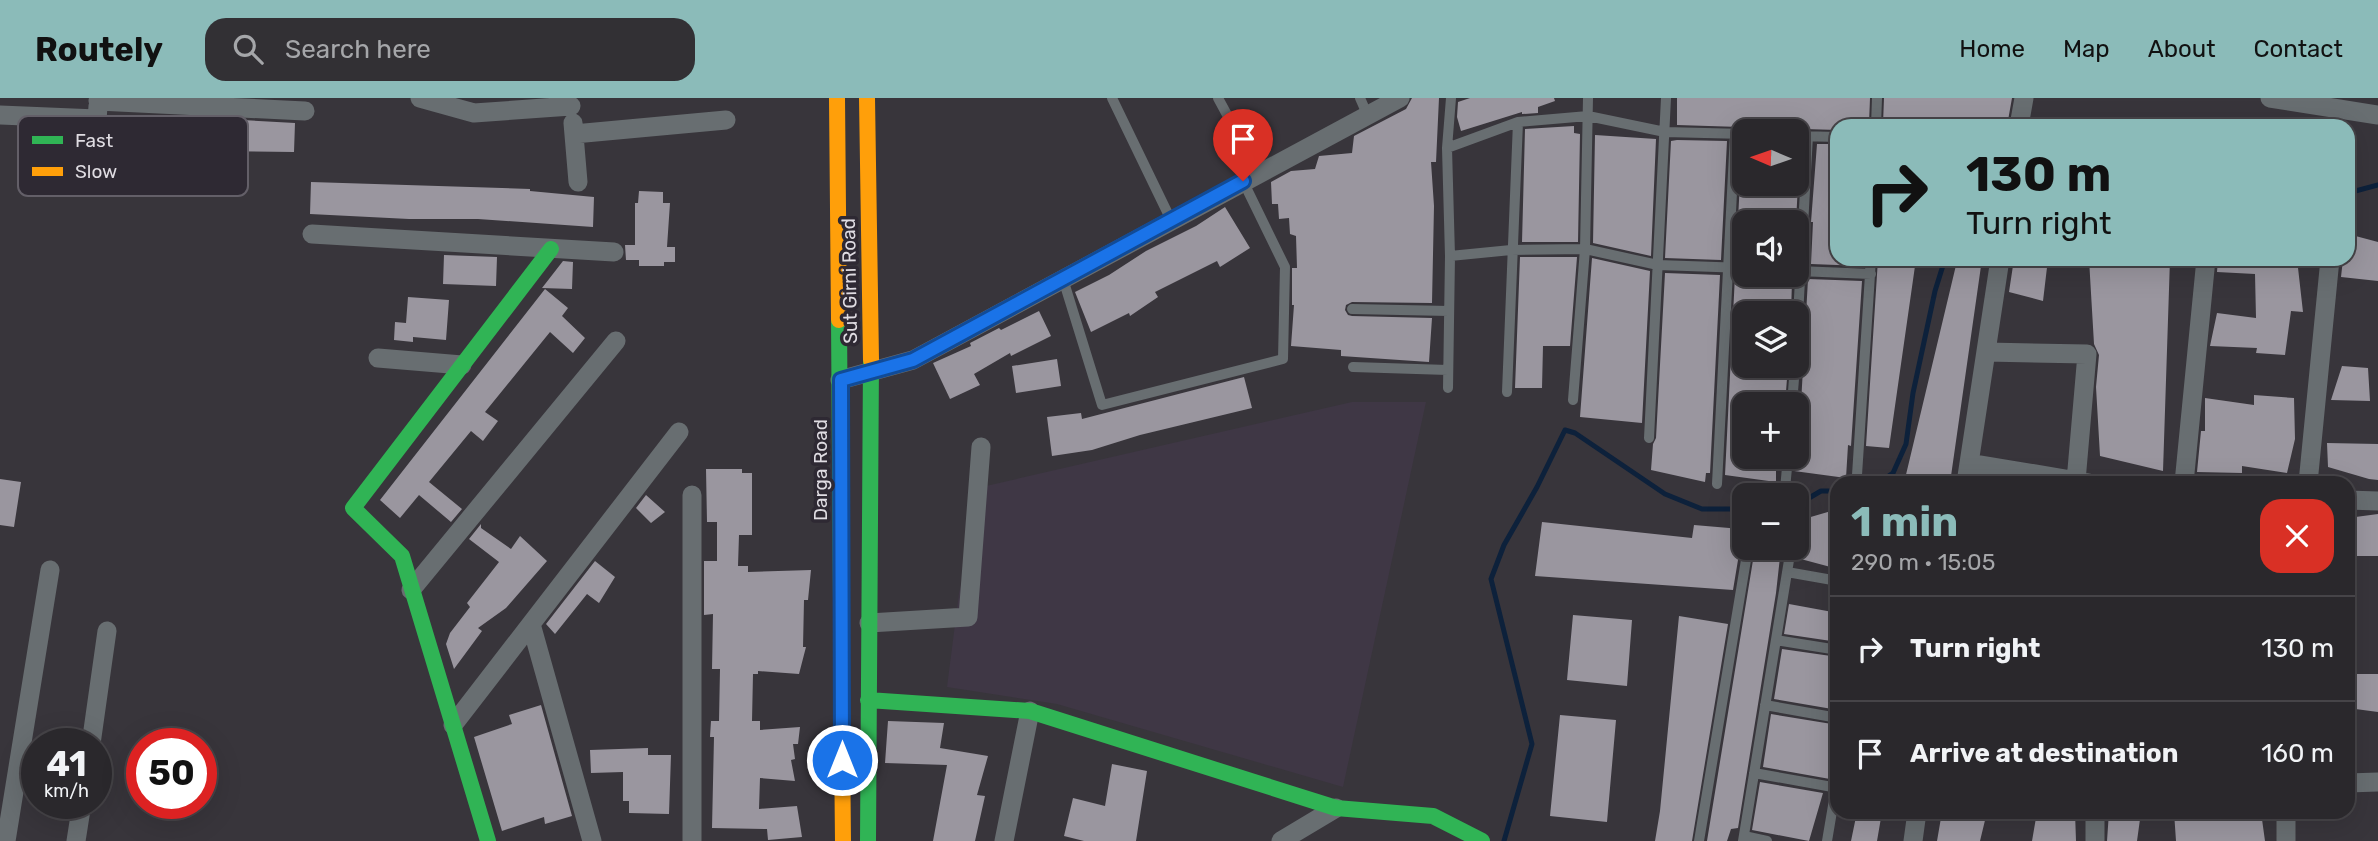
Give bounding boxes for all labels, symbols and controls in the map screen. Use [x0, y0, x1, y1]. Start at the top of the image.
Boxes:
search box [205, 18, 695, 81]
text: Routely [35, 30, 163, 69]
icon: search [229, 30, 267, 68]
text: Search here [285, 34, 431, 65]
text: Home [1959, 35, 2025, 63]
text: Map [2063, 35, 2110, 63]
text: About [2148, 35, 2216, 63]
text: Contact [2254, 35, 2343, 63]
pin [1213, 109, 1273, 181]
legend [18, 116, 248, 196]
north arrow [1732, 119, 1810, 196]
map controls [1732, 119, 1809, 560]
icon: arrive [1224, 120, 1262, 158]
text: Fast [75, 129, 114, 152]
text: 130 m [1966, 145, 2111, 203]
icon: right [1851, 147, 1942, 238]
text: Slow [75, 160, 117, 183]
text: Turn right [1966, 204, 2111, 242]
button: sound [1732, 210, 1809, 287]
street label: Sut Girni Road [837, 218, 862, 344]
button: layers [1732, 301, 1809, 378]
button: + [1732, 392, 1809, 469]
street label: Darga Road [809, 419, 832, 521]
button: − [1732, 483, 1809, 560]
text: 1 min [1851, 497, 1958, 547]
button: close [2260, 499, 2334, 573]
text: 290 m · 15:05 [1851, 548, 1995, 576]
icon: right [1851, 630, 1889, 668]
text: Turn right [1910, 633, 2040, 664]
text: 130 m [2261, 633, 2334, 664]
position arrow [805, 723, 879, 797]
speed limit sign: 50 [126, 728, 217, 819]
icon: arrive [1851, 735, 1889, 773]
text: Arrive at destination [1910, 738, 2178, 769]
text: 160 m [2261, 738, 2334, 769]
text: 41 [46, 743, 87, 785]
text: km/h [44, 780, 89, 802]

